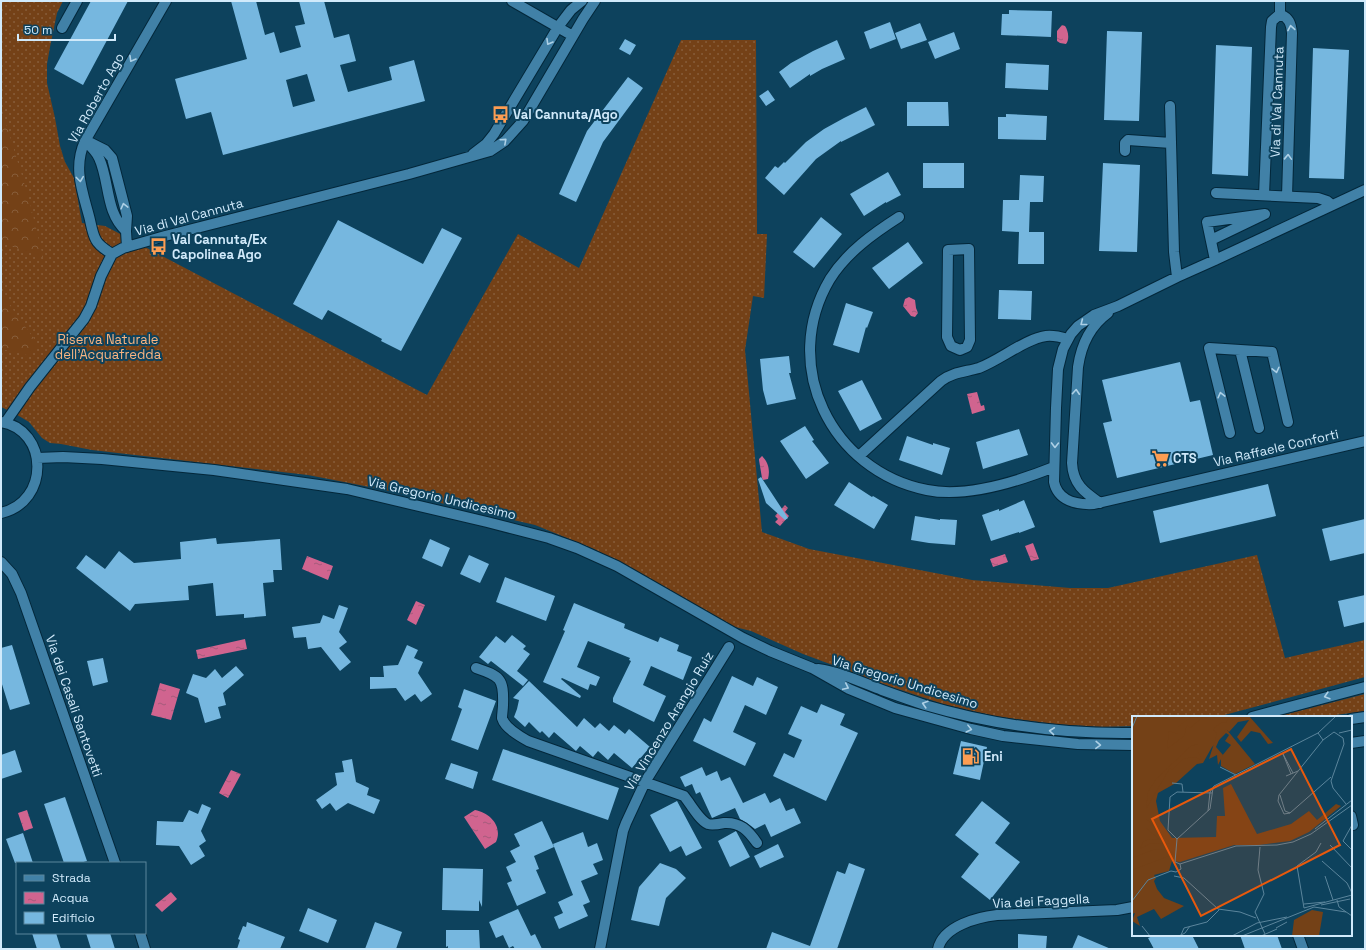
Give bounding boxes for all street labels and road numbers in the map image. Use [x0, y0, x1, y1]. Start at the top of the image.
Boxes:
street label: Via di Val Cannuta [1267, 46, 1287, 158]
street label: Via Roberto Ago [64, 50, 128, 146]
street label: Via di Val Cannuta [133, 194, 245, 240]
street label: Via Raffaele Conforti [1212, 425, 1340, 471]
street label: Via Gregorio Undicesimo [366, 473, 518, 523]
street label: Via dei Casali Santovetti [42, 633, 106, 779]
street label: Via Vincenzo Arangio Ruiz [621, 648, 717, 794]
street label: Via Gregorio Undicesimo [830, 652, 980, 712]
street label: Via dei Faggella [992, 890, 1090, 912]

